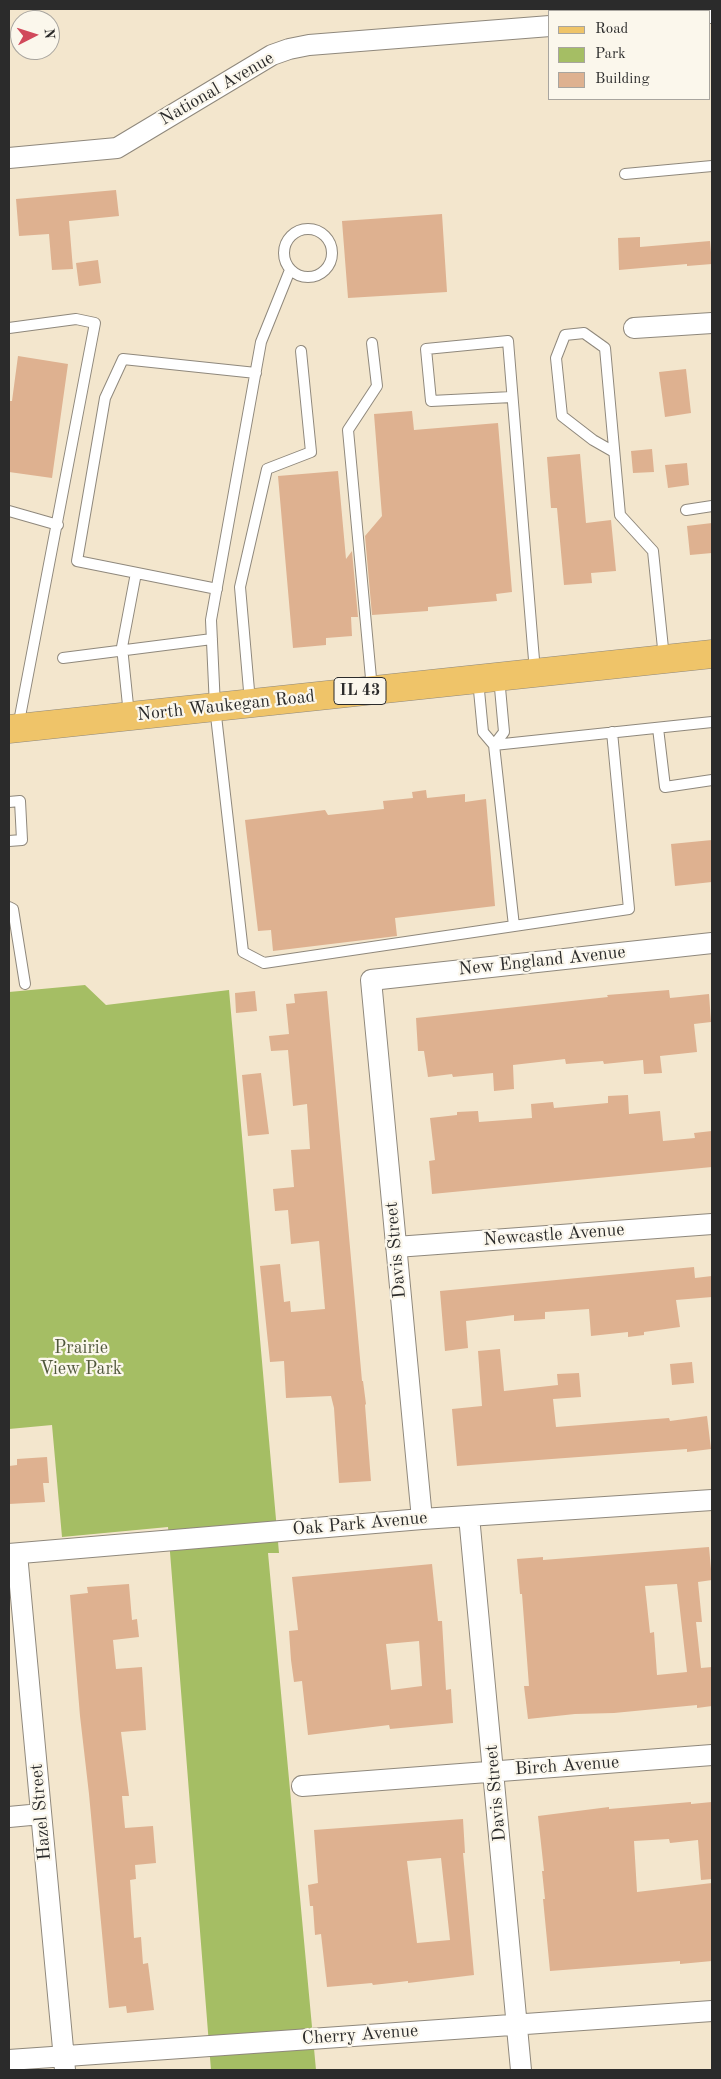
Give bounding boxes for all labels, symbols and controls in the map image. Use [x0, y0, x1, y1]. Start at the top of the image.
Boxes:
north arrow [10, 10, 60, 60]
legend [548, 10, 711, 100]
text: Road [595, 22, 628, 37]
text: N [42, 28, 56, 40]
text: Park [595, 47, 626, 62]
street label: National Avenue [156, 48, 278, 130]
text: Building [595, 72, 650, 87]
road number: IL 43 [334, 678, 386, 704]
street label: North Waukegan Road [136, 686, 316, 726]
street label: New England Avenue [457, 941, 627, 981]
street label: Davis Street [381, 1201, 411, 1299]
street label: Newcastle Avenue [483, 1219, 625, 1251]
park label: Prairie View Park [40, 1337, 122, 1380]
street label: Oak Park Avenue [292, 1507, 428, 1541]
street label: Davis Street [481, 1744, 511, 1842]
street label: Birch Avenue [514, 1752, 620, 1780]
street label: Hazel Street [26, 1763, 56, 1861]
street label: Cherry Avenue [301, 2020, 419, 2050]

